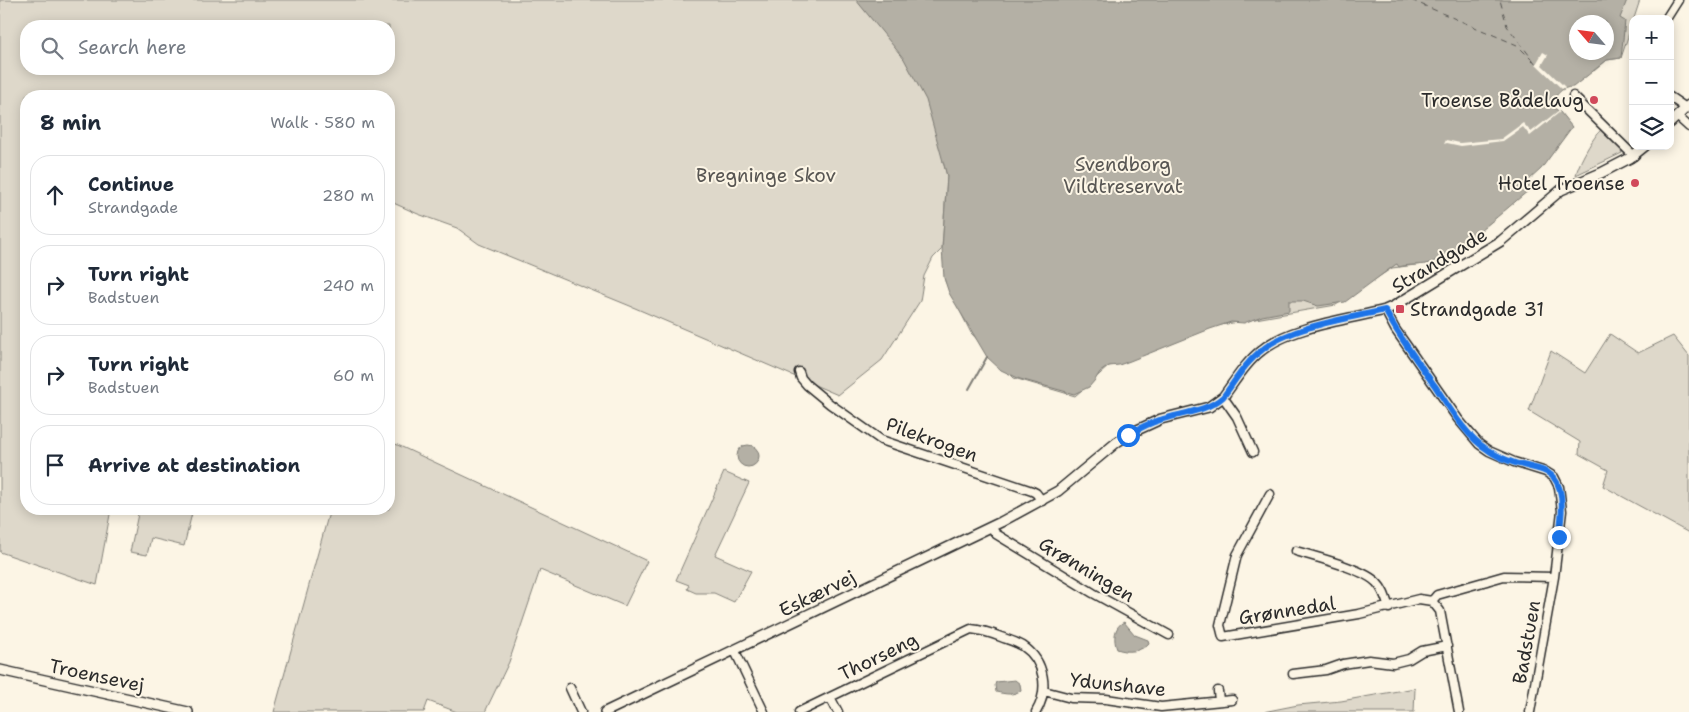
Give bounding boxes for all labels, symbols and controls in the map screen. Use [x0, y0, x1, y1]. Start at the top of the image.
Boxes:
north arrow [1569, 15, 1614, 60]
map controls [1629, 15, 1674, 150]
button: + [1629, 15, 1674, 60]
search box [20, 20, 395, 75]
icon: search [38, 34, 66, 62]
text: Search here [78, 35, 187, 60]
button: − [1629, 60, 1674, 105]
place label: Troense Bådelaug [1421, 88, 1584, 113]
marker: Troense Bådelaug [1588, 94, 1600, 106]
button: layers [1629, 105, 1674, 150]
text: 8 min [40, 109, 101, 137]
text: Walk · 580 m [270, 112, 375, 133]
park label: Svendborg Vildtreservat [1063, 152, 1183, 199]
park label: Bregninge Skov [696, 163, 836, 188]
place label: Hotel Troense [1498, 171, 1625, 196]
text: Continue [88, 172, 174, 197]
marker: Hotel Troense [1629, 177, 1641, 189]
icon: ahead [41, 181, 69, 209]
text: 280 m [322, 185, 374, 206]
text: Strandgade [88, 197, 178, 218]
street label: Strandgade [1387, 222, 1492, 299]
text: Turn right [88, 262, 189, 287]
icon: right [41, 271, 69, 299]
text: 240 m [322, 275, 374, 296]
text: Badstuen [88, 287, 159, 308]
place label: Strandgade 31 [1410, 297, 1544, 322]
marker: Strandgade 31 [1394, 303, 1406, 315]
text: Turn right [88, 352, 189, 377]
icon: right [41, 361, 69, 389]
text: 60 m [333, 365, 374, 386]
text: Badstuen [88, 377, 159, 398]
street label: Pilekrogen [882, 411, 981, 468]
route start [1117, 424, 1140, 447]
icon: arrive [41, 451, 69, 479]
text: Arrive at destination [88, 453, 300, 478]
route end [1548, 526, 1571, 549]
street label: Grønningen [1034, 531, 1139, 608]
street label: Eskærvej [775, 564, 860, 623]
street label: Grønnedal [1237, 590, 1338, 630]
street label: Badstuen [1507, 598, 1546, 686]
street label: Thorseng [835, 627, 922, 686]
street label: Troensevej [47, 653, 147, 698]
street label: Ydunshave [1069, 667, 1167, 702]

